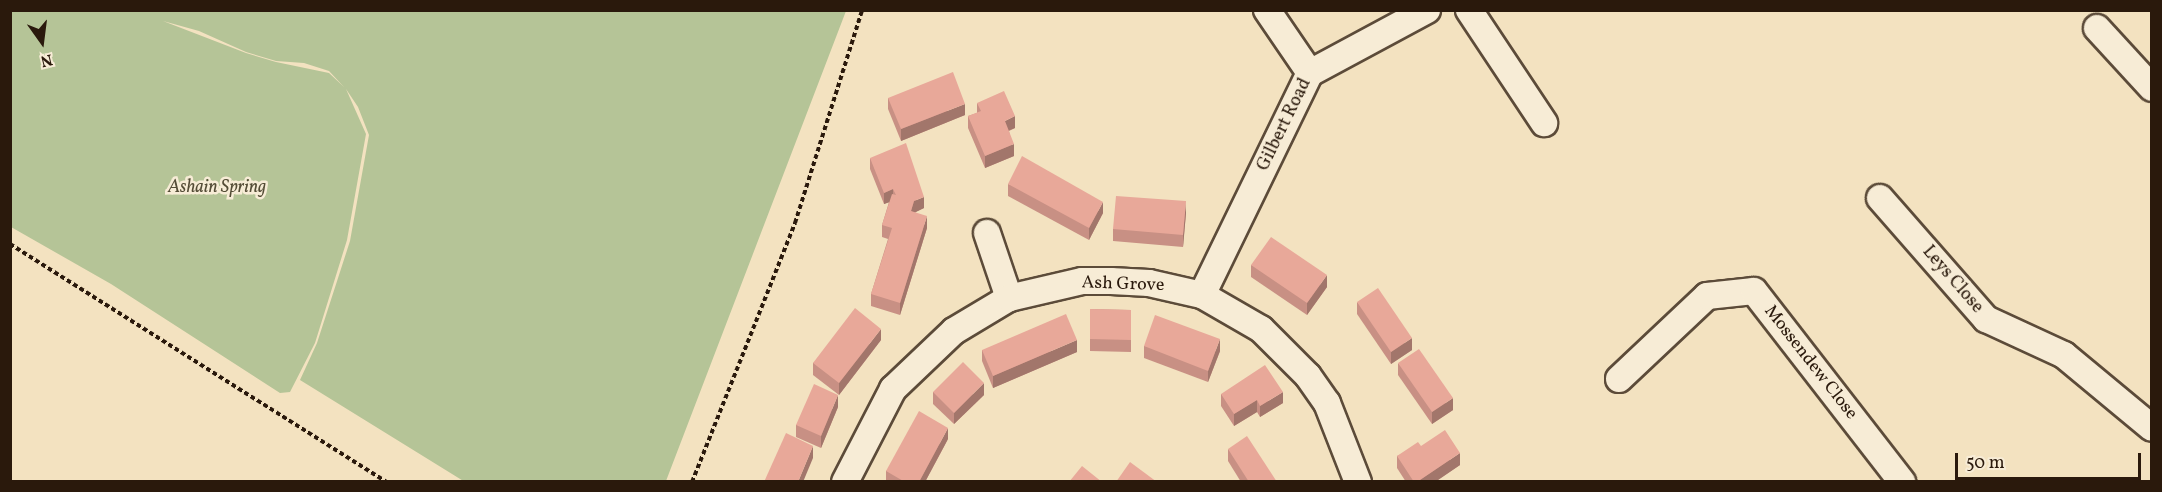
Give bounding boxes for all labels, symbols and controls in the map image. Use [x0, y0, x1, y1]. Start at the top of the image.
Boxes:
north arrow [12, 12, 72, 72]
text: N [38, 47, 55, 72]
street label: Gilbert Road [1253, 75, 1317, 175]
park label: Ashain Spring [168, 177, 266, 199]
street label: Leys Close [1917, 242, 1987, 318]
street label: Ash Grove [1081, 273, 1165, 297]
street label: Mossendew Close [1759, 301, 1861, 425]
scale bar [1958, 441, 2144, 479]
text: 50 m [1966, 451, 2005, 476]

